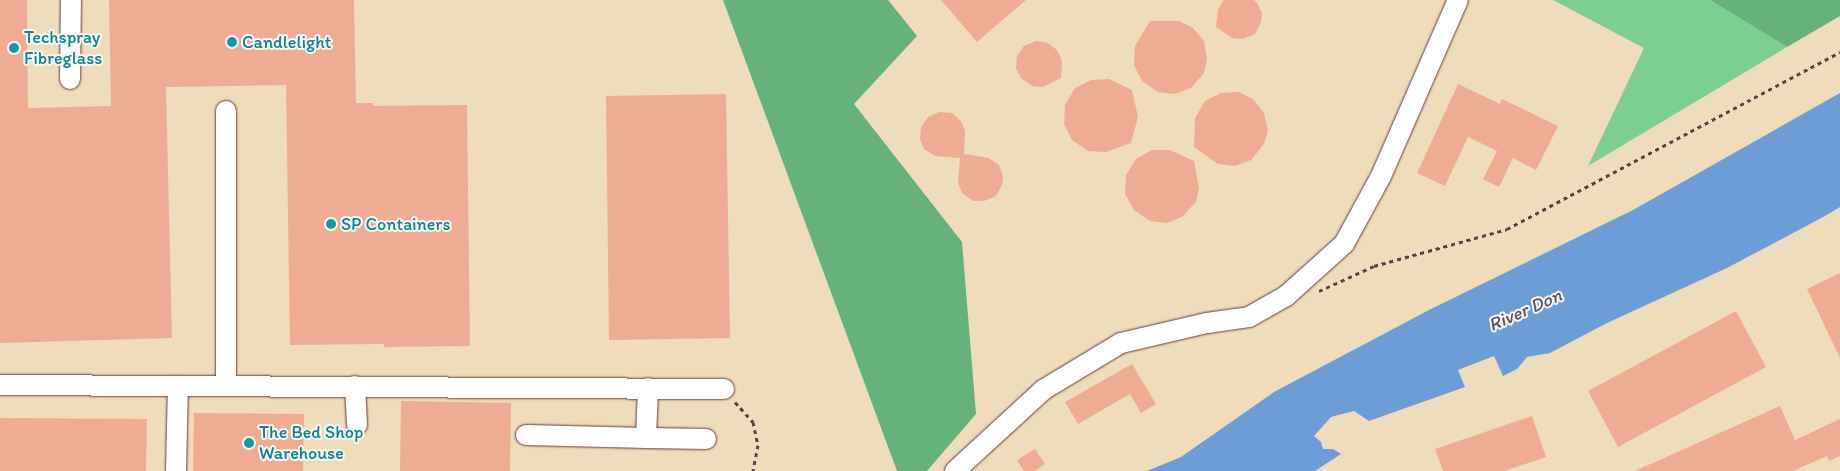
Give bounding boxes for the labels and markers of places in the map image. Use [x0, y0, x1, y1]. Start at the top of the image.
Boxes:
place label: Techspray Fibreglass [24, 27, 102, 70]
place label: Candlelight [242, 31, 332, 53]
marker: Candlelight [226, 36, 238, 48]
marker: Techspray Fibreglass [8, 42, 20, 54]
place label: SP Containers [341, 213, 451, 235]
marker: SP Containers [325, 218, 337, 230]
place label: The Bed Shop Warehouse [259, 422, 364, 464]
marker: The Bed Shop Warehouse [243, 437, 255, 449]

